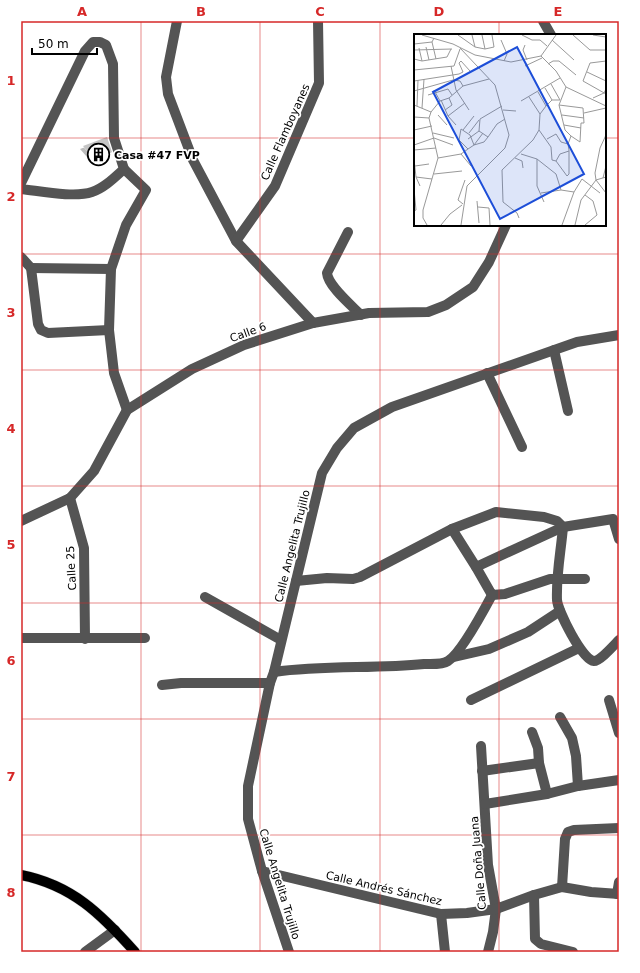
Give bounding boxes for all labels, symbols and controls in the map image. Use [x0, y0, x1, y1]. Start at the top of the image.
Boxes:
text: A [77, 4, 87, 19]
text: B [196, 4, 206, 19]
text: C [315, 4, 325, 19]
text: D [434, 4, 445, 19]
text: E [554, 4, 562, 19]
scale bar [32, 30, 97, 56]
inset map [414, 34, 606, 226]
text: 50 m [38, 37, 69, 51]
text: 1 [6, 73, 16, 88]
street label: Calle Flamboyanes [258, 82, 313, 182]
building icon: Casa #47 FVP [86, 142, 112, 168]
place label: Casa #47 FVP [114, 149, 200, 162]
text: 2 [6, 189, 16, 204]
text: 3 [6, 305, 16, 320]
street label: Calle 6 [228, 320, 268, 345]
text: 4 [6, 421, 16, 436]
street label: Calle Angelita Trujillo [272, 488, 313, 604]
text: 5 [6, 537, 16, 552]
street label: Calle 25 [64, 545, 79, 591]
text: 6 [6, 653, 16, 668]
text: 7 [6, 769, 16, 784]
street label: Calle Doña Juana [468, 816, 489, 910]
street label: Calle Angelita Trujillo [256, 827, 303, 941]
street label: Calle Andrés Sánchez [325, 869, 443, 908]
text: 8 [6, 885, 16, 900]

